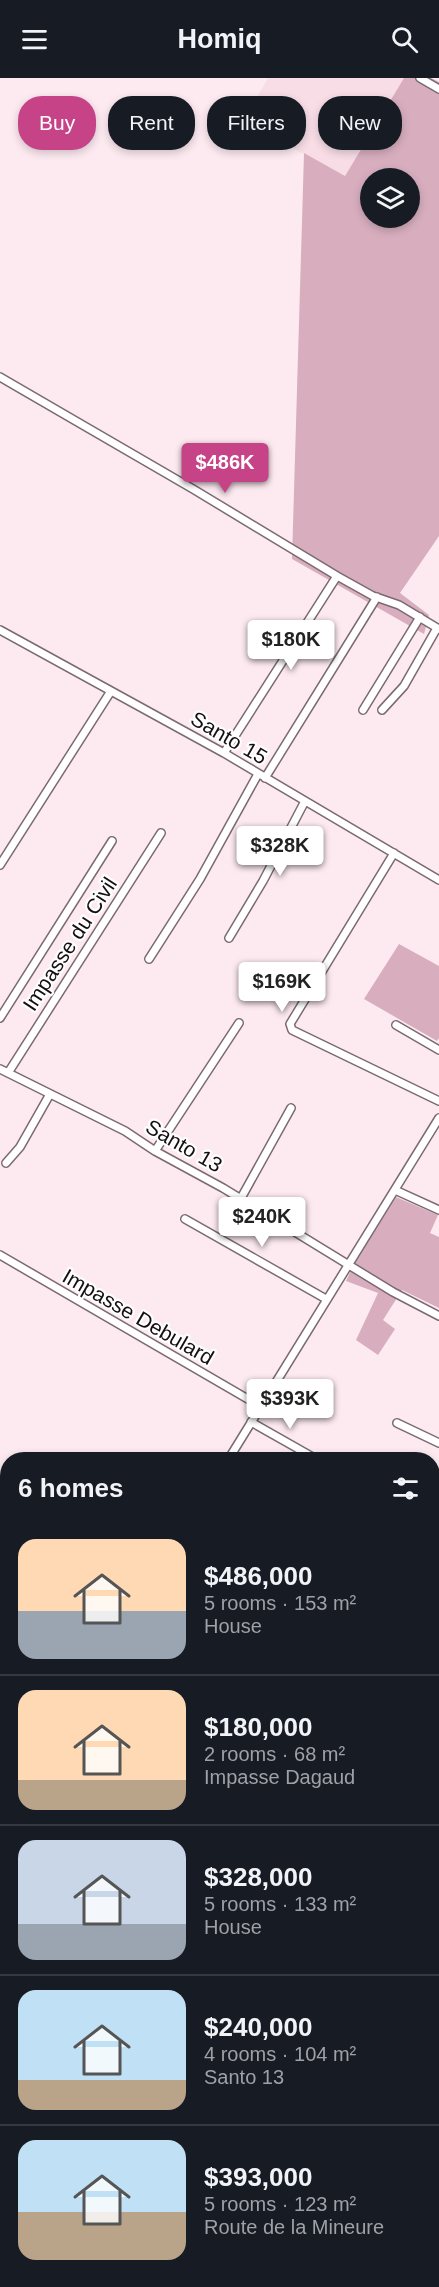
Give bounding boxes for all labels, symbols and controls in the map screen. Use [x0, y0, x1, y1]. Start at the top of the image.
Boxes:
icon: menu [18, 23, 51, 56]
icon: search [388, 23, 421, 56]
text: Homiq [178, 24, 262, 54]
chip: Buy [18, 96, 96, 150]
chip: Rent [108, 96, 195, 150]
chip: Filters [207, 96, 306, 150]
chip: New [318, 96, 402, 150]
map controls [360, 168, 420, 228]
button: layers [360, 168, 420, 228]
pin: $486K [183, 443, 267, 494]
text: $486K [196, 451, 254, 473]
pin: $180K [249, 620, 333, 671]
text: $180K [262, 628, 320, 650]
street label: Santo 15 [187, 707, 271, 769]
pin: $328K [238, 826, 322, 877]
text: $328K [251, 834, 309, 856]
street label: Impasse du Civil [18, 873, 121, 1015]
pin: $169K [240, 962, 324, 1013]
text: $169K [253, 970, 311, 992]
street label: Santo 13 [142, 1115, 226, 1177]
pin: $240K [220, 1197, 304, 1248]
text: $240K [233, 1205, 291, 1227]
street label: Impasse Debulard [59, 1264, 218, 1369]
pin: $393K [248, 1379, 332, 1430]
text: $393K [261, 1387, 319, 1409]
icon: filters [389, 1472, 422, 1505]
text: 6 homes [18, 1473, 124, 1503]
text: $486,000 [204, 1561, 312, 1591]
icon: home [66, 1563, 138, 1635]
text: 5 rooms · 153 m² [204, 1592, 356, 1614]
text: House [204, 1615, 262, 1637]
text: $180,000 [204, 1712, 312, 1742]
icon: home [66, 1714, 138, 1786]
text: 2 rooms · 68 m² [204, 1743, 345, 1765]
text: Impasse Dagaud [204, 1766, 355, 1788]
text: $328,000 [204, 1862, 312, 1892]
icon: home [66, 1864, 138, 1936]
text: 5 rooms · 133 m² [204, 1893, 356, 1915]
text: House [204, 1916, 262, 1938]
text: $240,000 [204, 2012, 312, 2042]
icon: home [66, 2014, 138, 2086]
text: 4 rooms · 104 m² [204, 2043, 356, 2065]
text: Santo 13 [204, 2066, 284, 2088]
text: $393,000 [204, 2162, 312, 2192]
icon: home [66, 2164, 138, 2236]
text: 5 rooms · 123 m² [204, 2193, 356, 2215]
text: Route de la Mineure [204, 2216, 384, 2238]

